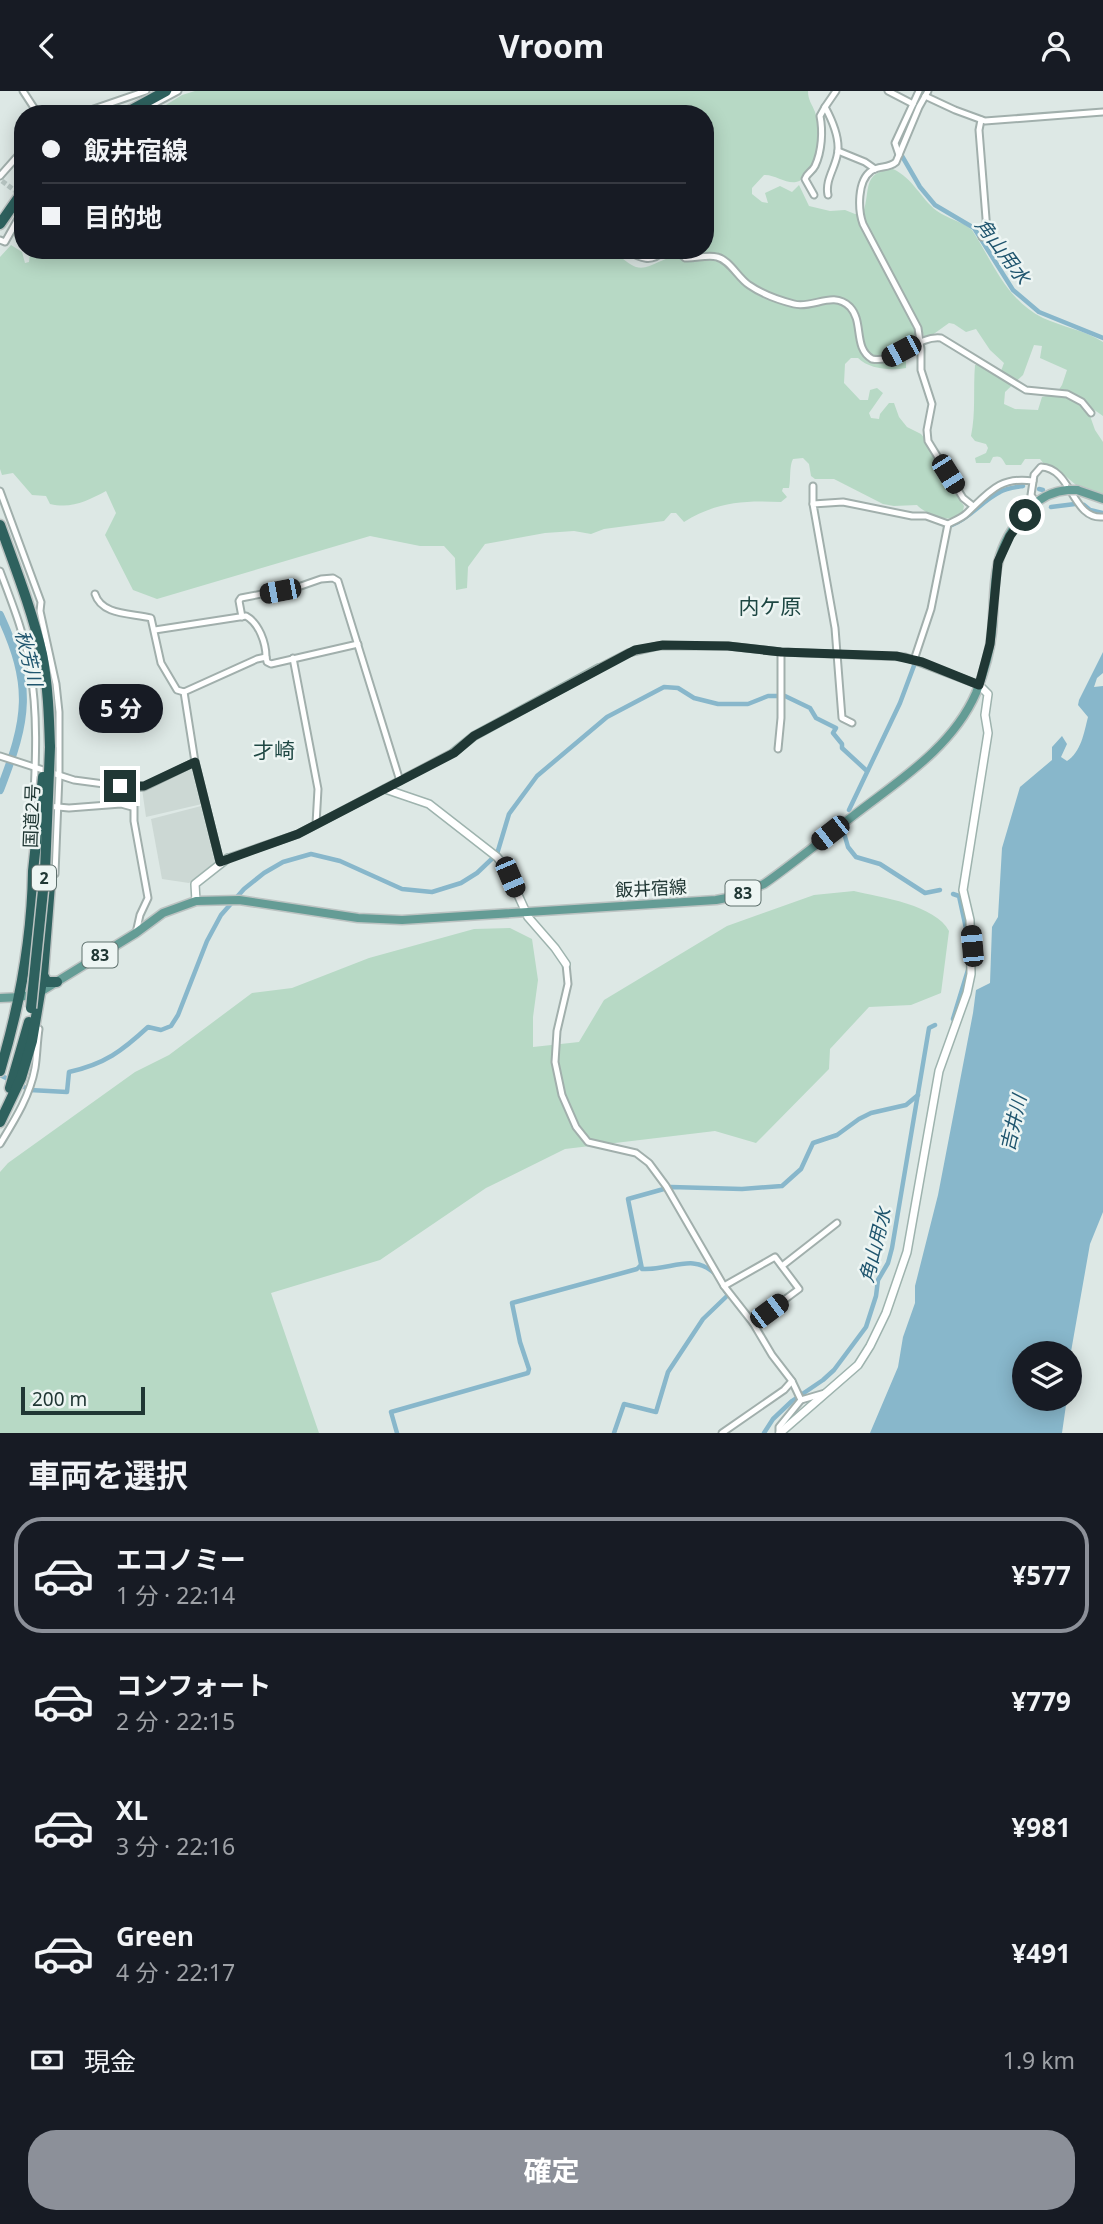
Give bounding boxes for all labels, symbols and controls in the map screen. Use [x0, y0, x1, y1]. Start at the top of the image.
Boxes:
text: Vroom [499, 24, 604, 67]
icon: back [28, 27, 66, 65]
icon: person [1037, 27, 1075, 65]
text: 飯井宿線 [84, 132, 188, 168]
text: 目的地 [84, 199, 162, 235]
water label: 角山用水 [970, 213, 1037, 291]
car [878, 332, 925, 370]
car [928, 451, 969, 497]
route start [1009, 499, 1041, 531]
car [258, 577, 303, 605]
district label: 内ケ原 [739, 592, 802, 620]
water label: 秋芳川 [9, 627, 49, 691]
callout: 5 分 [78, 685, 162, 733]
text: 5 分 [100, 692, 142, 724]
district label: 才崎 [253, 736, 295, 764]
route end [104, 770, 136, 802]
street label: 国道2号 [18, 783, 44, 849]
car [807, 812, 854, 854]
car [493, 854, 528, 900]
road number: 2 [32, 865, 56, 891]
street label: 飯井宿線 [614, 874, 688, 902]
road number: 83 [726, 881, 760, 905]
car [960, 924, 985, 968]
road number: 83 [82, 943, 118, 967]
water label: 吉井川 [994, 1090, 1033, 1154]
water label: 角山用水 [853, 1203, 897, 1285]
car [746, 1290, 793, 1332]
map controls [1012, 1341, 1082, 1411]
button: layers [1012, 1341, 1082, 1411]
scale bar [21, 1384, 145, 1416]
text: 200 m [32, 1386, 87, 1412]
text: 車両を選択 [28, 1453, 188, 1496]
text: エコノミー [116, 1541, 246, 1577]
icon: car [32, 1544, 95, 1607]
text: ¥577 [1012, 1557, 1071, 1593]
text: 1 分 · 22:14 [116, 1579, 235, 1611]
text: コンフォート [116, 1667, 271, 1703]
icon: car [32, 1670, 95, 1733]
text: ¥779 [1012, 1683, 1071, 1719]
text: 2 分 · 22:15 [116, 1705, 235, 1737]
text: XL [116, 1792, 148, 1828]
icon: car [32, 1796, 95, 1859]
text: ¥981 [1012, 1809, 1071, 1845]
text: 3 分 · 22:16 [116, 1830, 235, 1862]
text: Green [116, 1918, 194, 1954]
icon: car [32, 1922, 95, 1985]
text: ¥491 [1012, 1935, 1071, 1971]
text: 4 分 · 22:17 [116, 1956, 235, 1988]
icon: cash [28, 2041, 66, 2079]
text: 現金 [84, 2043, 136, 2079]
text: 1.9 km [1003, 2044, 1075, 2076]
button: 確定 [28, 2130, 1075, 2210]

